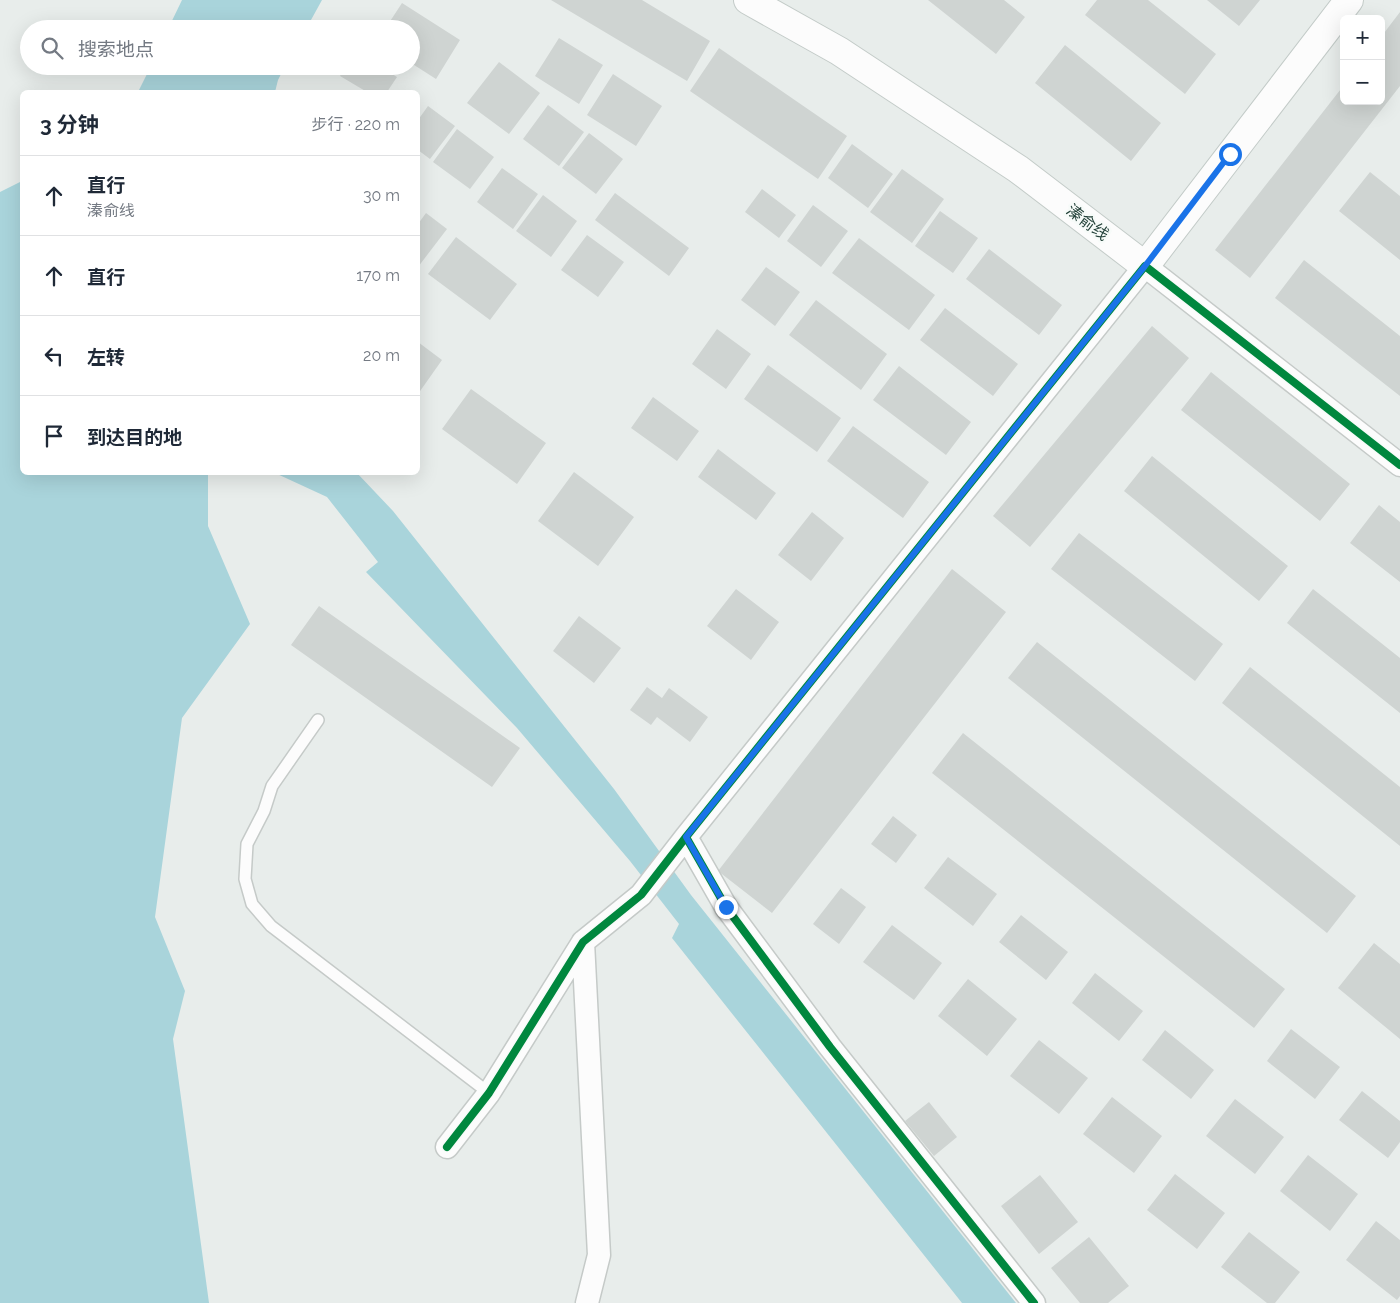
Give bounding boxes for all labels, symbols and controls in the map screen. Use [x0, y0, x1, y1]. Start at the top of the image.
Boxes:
map controls [1340, 15, 1385, 105]
button: + [1340, 15, 1385, 60]
search box [20, 20, 420, 75]
icon: search [38, 34, 66, 62]
text: 搜索地点 [78, 38, 154, 60]
button: − [1340, 60, 1385, 105]
text: 3 分钟 [40, 112, 99, 137]
text: 步行 · 220 m [312, 115, 400, 134]
route start [1219, 143, 1242, 166]
text: 直行 [87, 174, 125, 196]
icon: ahead [40, 182, 68, 210]
text: 30 m [363, 186, 400, 205]
street label: 溱俞线 [1063, 200, 1113, 244]
text: 溱俞线 [87, 201, 135, 220]
icon: ahead [40, 262, 68, 290]
text: 直行 [87, 266, 125, 288]
text: 170 m [356, 266, 400, 285]
icon: left [40, 342, 68, 370]
text: 左转 [87, 346, 125, 368]
text: 20 m [363, 346, 400, 365]
icon: arrive [40, 422, 68, 450]
text: 到达目的地 [87, 426, 182, 448]
route end [715, 896, 738, 919]

